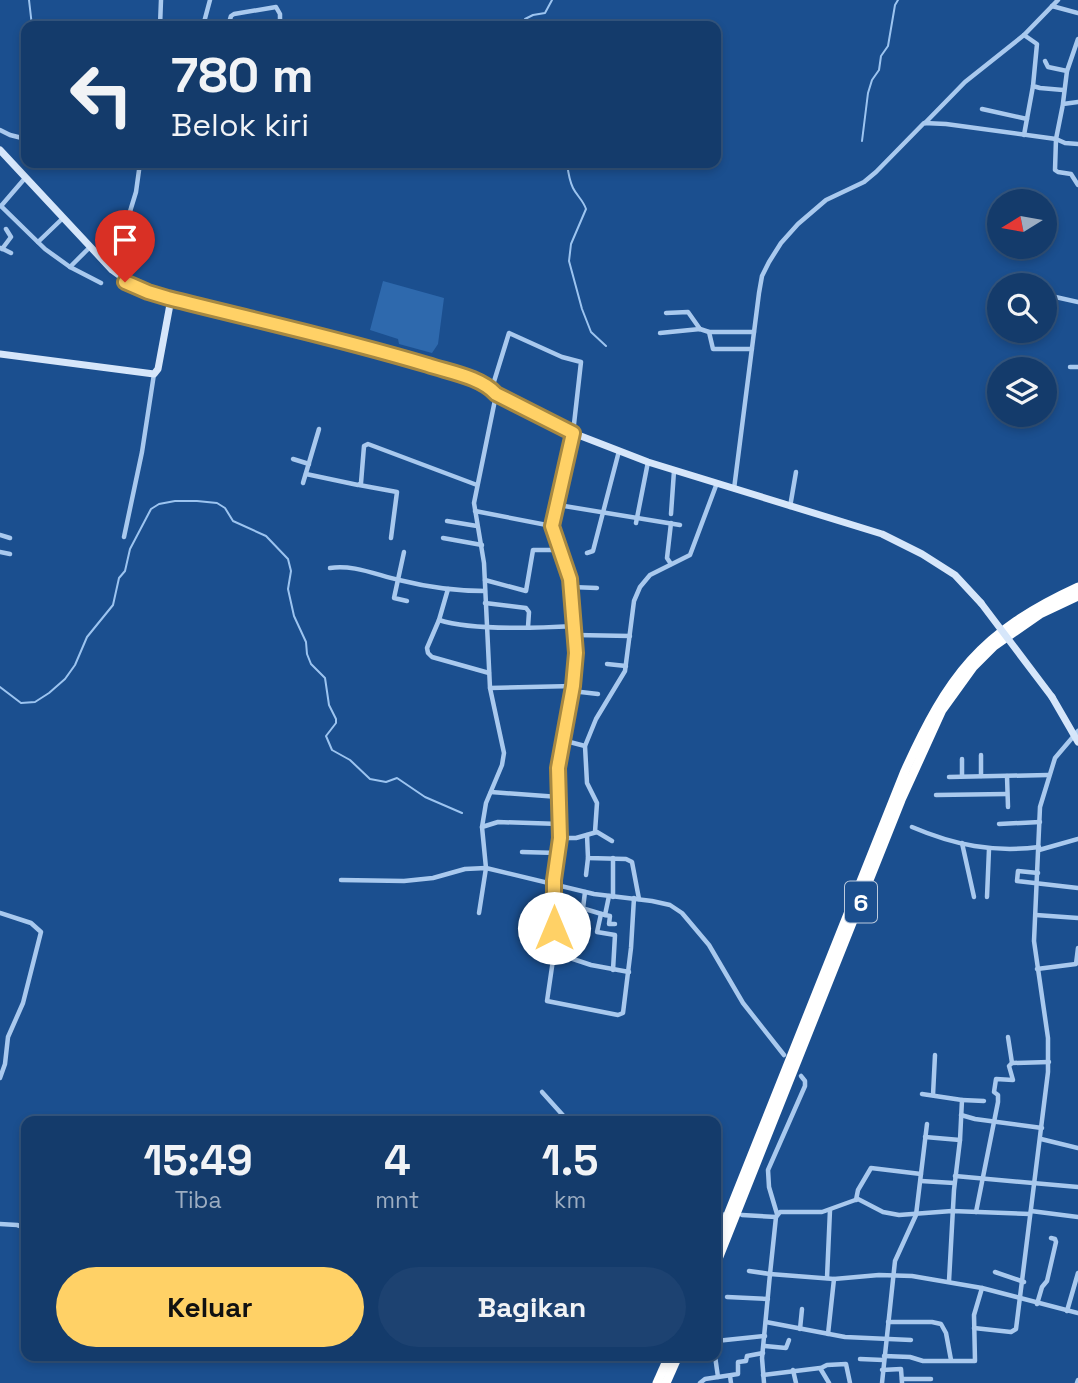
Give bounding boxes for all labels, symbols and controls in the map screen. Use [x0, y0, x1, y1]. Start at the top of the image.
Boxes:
text: 780 m [171, 44, 314, 106]
icon: left [56, 49, 147, 140]
text: Belok kiri [171, 105, 309, 145]
north arrow [987, 189, 1057, 259]
map controls [987, 189, 1057, 427]
pin [95, 210, 155, 282]
icon: arrive [106, 221, 144, 259]
button: search [987, 273, 1057, 343]
button: layers [987, 357, 1057, 427]
road number: 6 [845, 882, 877, 922]
position arrow [517, 891, 591, 965]
text: 15:49 [143, 1134, 253, 1187]
text: 4 [384, 1134, 411, 1187]
text: 1.5 [542, 1134, 599, 1187]
text: Tiba [175, 1185, 222, 1215]
text: mnt [375, 1185, 419, 1215]
text: km [554, 1185, 586, 1215]
button: Keluar [56, 1267, 364, 1347]
button: Bagikan [378, 1267, 686, 1347]

